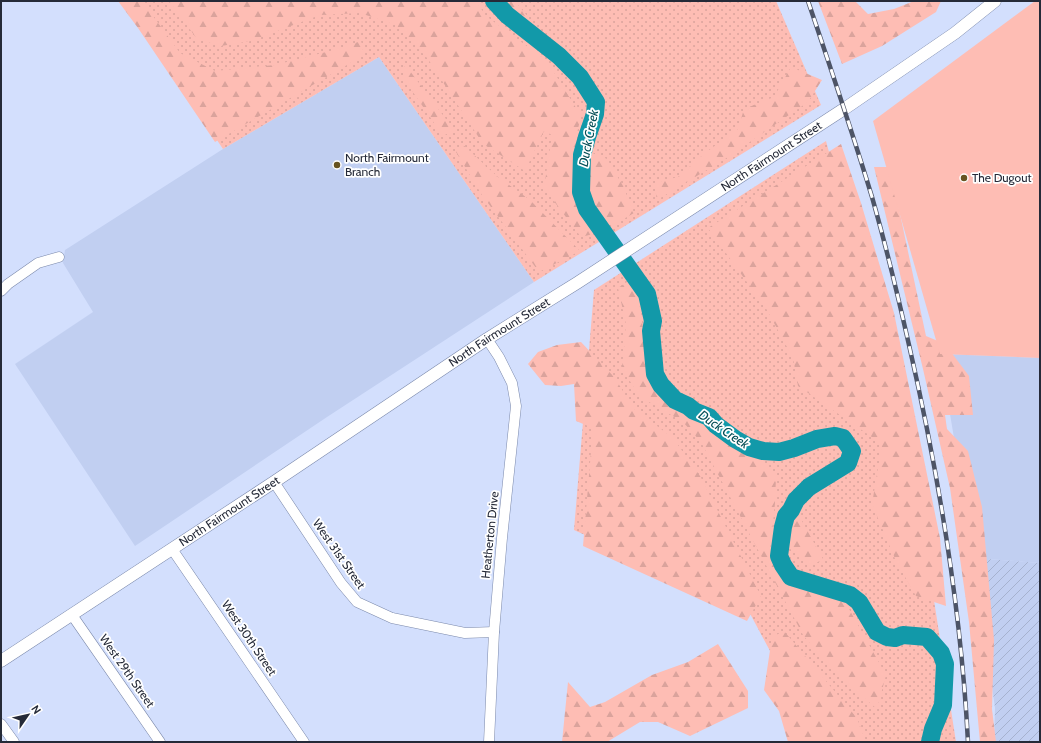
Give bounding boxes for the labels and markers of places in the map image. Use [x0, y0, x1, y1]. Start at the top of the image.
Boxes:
place label: North Fairmount Branch [345, 150, 429, 179]
marker: North Fairmount Branch [332, 160, 342, 170]
place label: The Dugout [972, 170, 1032, 185]
marker: The Dugout [959, 173, 969, 183]

